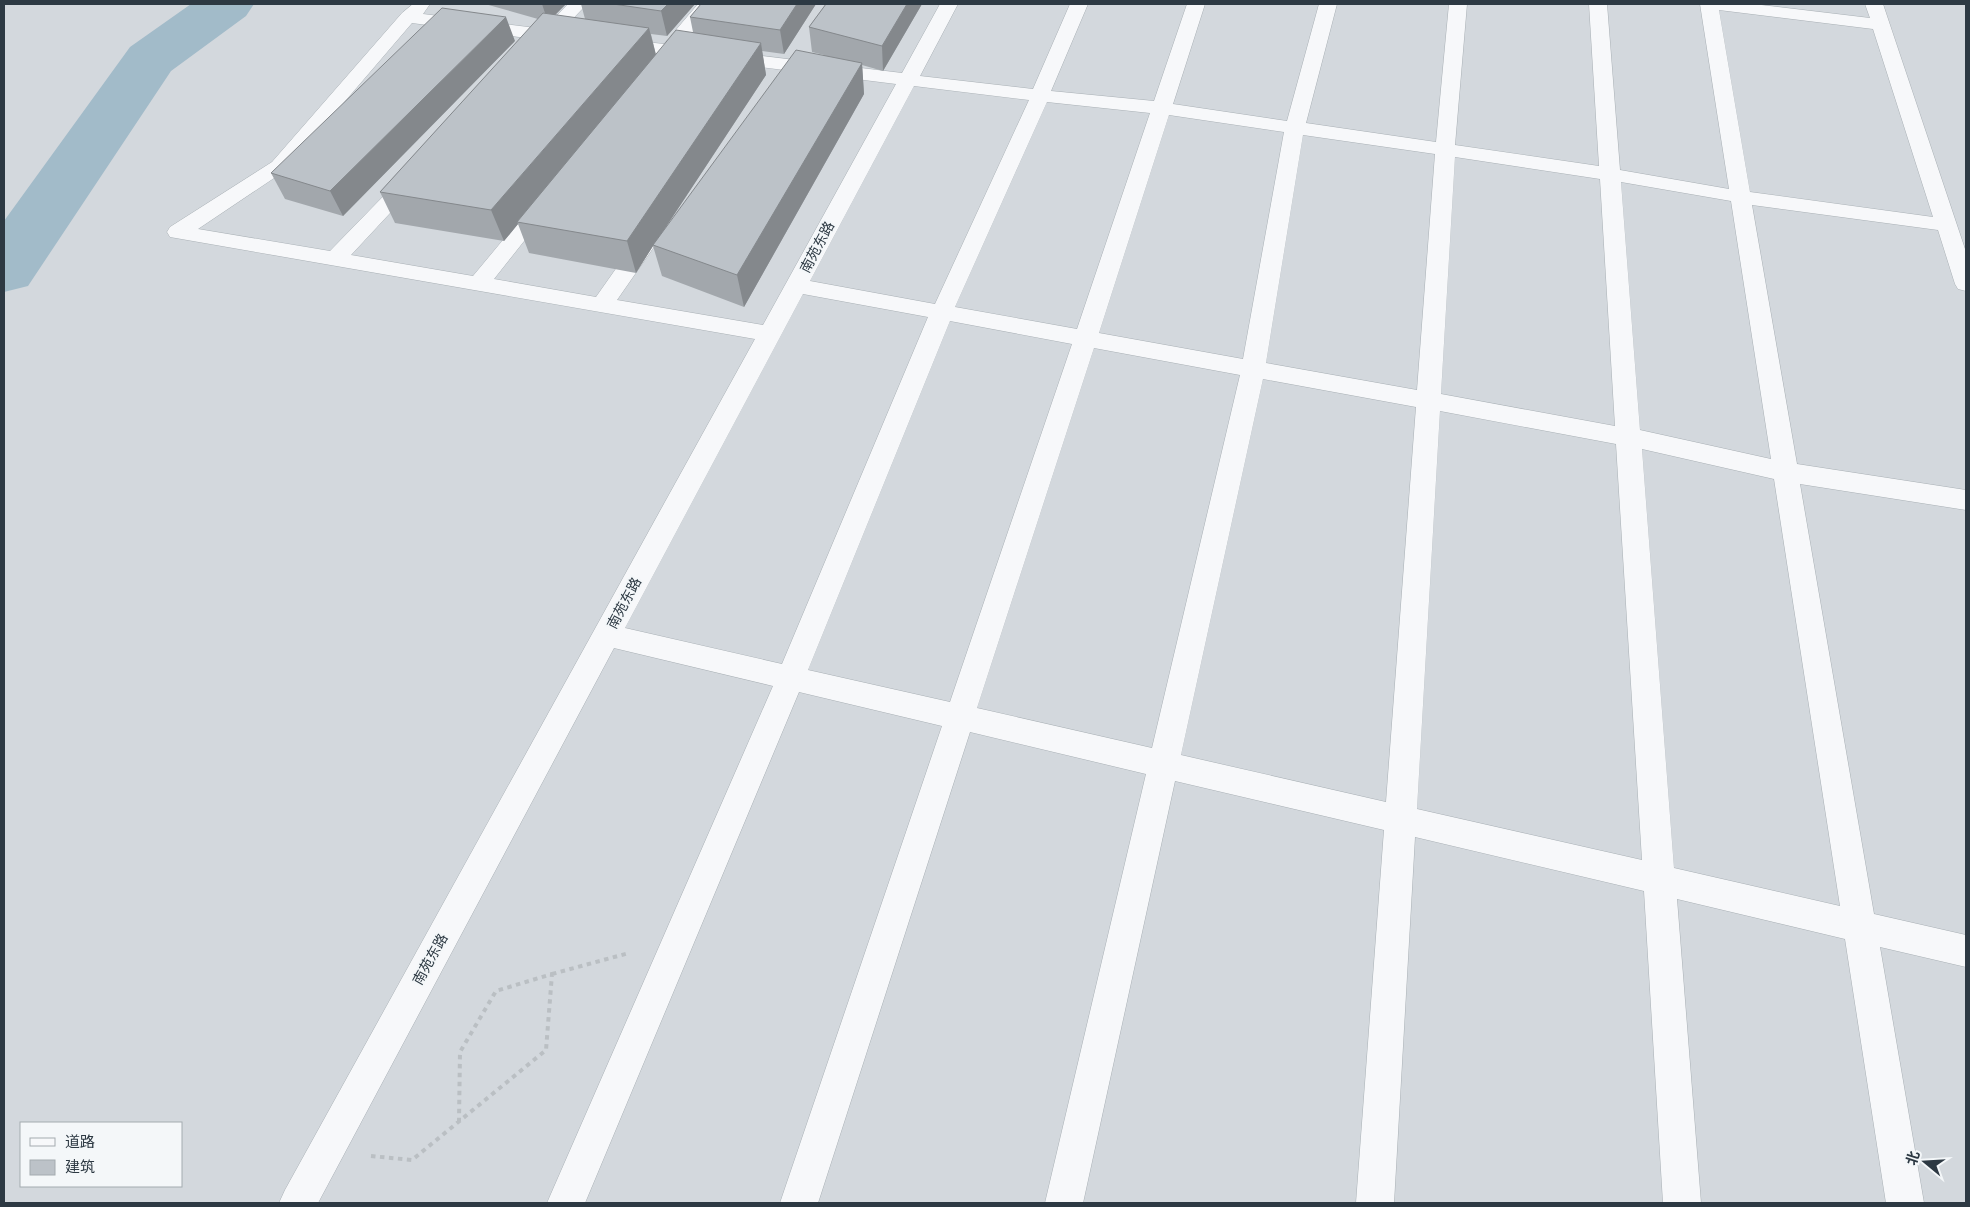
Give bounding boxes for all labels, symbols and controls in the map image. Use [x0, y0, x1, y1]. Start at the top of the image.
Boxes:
street label: 南苑东路 [797, 219, 837, 275]
street label: 南苑东路 [604, 575, 644, 631]
street label: 南苑东路 [409, 931, 451, 987]
legend [20, 1122, 182, 1187]
text: 道路 [65, 1133, 95, 1150]
north arrow [1900, 1137, 1950, 1187]
text: 北 [1903, 1149, 1922, 1167]
text: 建筑 [65, 1158, 95, 1175]

